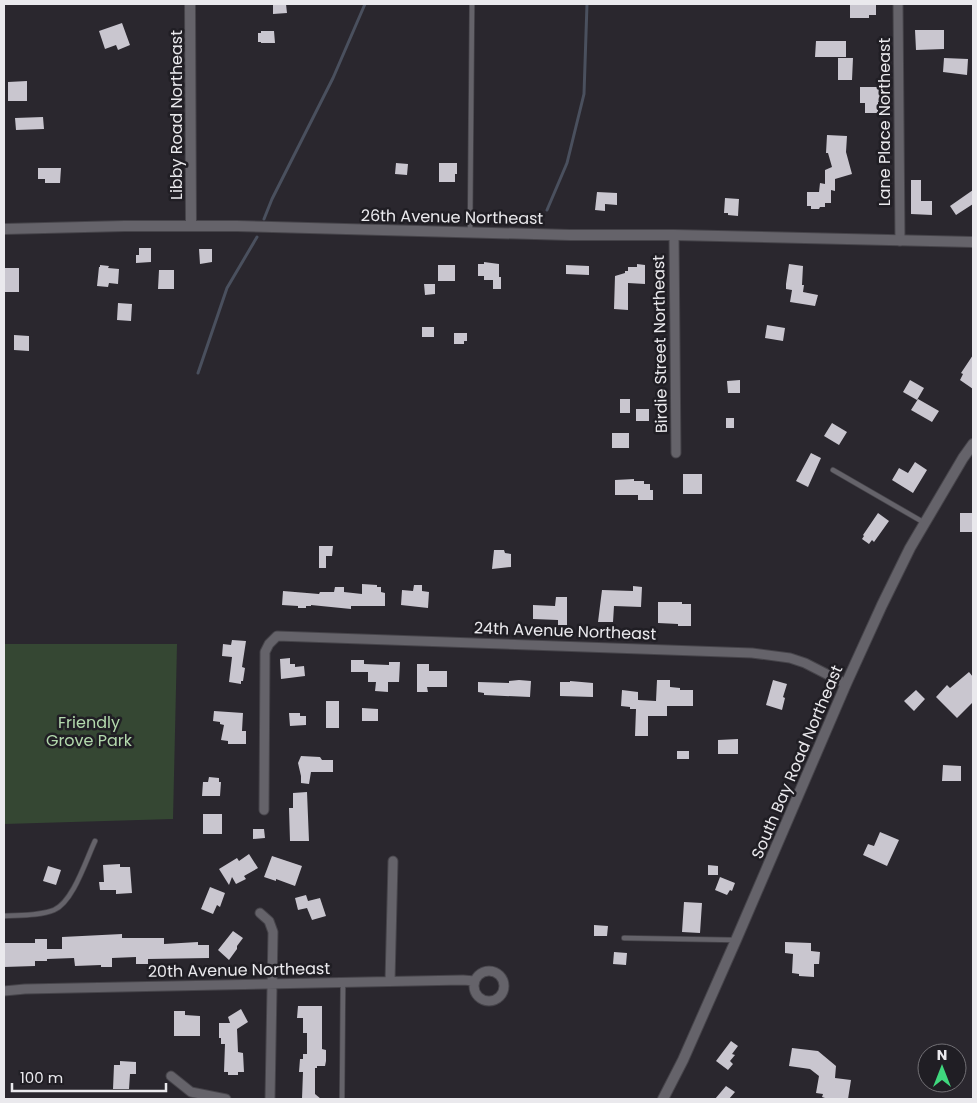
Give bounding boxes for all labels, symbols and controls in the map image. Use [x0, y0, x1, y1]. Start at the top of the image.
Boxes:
street label: Libby Road Northeast [165, 30, 188, 200]
street label: Lane Place Northeast [873, 38, 896, 206]
street label: 26th Avenue Northeast [361, 204, 544, 230]
street label: Birdie Street Northeast [647, 255, 673, 433]
street label: 24th Avenue Northeast [473, 616, 657, 646]
street label: South Bay Road Northeast [746, 661, 848, 862]
park label: Friendly Grove Park [46, 711, 133, 752]
street label: 20th Avenue Northeast [148, 957, 331, 983]
north arrow [917, 1043, 967, 1093]
text: N [937, 1045, 947, 1065]
scale bar [12, 1060, 166, 1092]
text: 100 m [20, 1067, 63, 1088]

